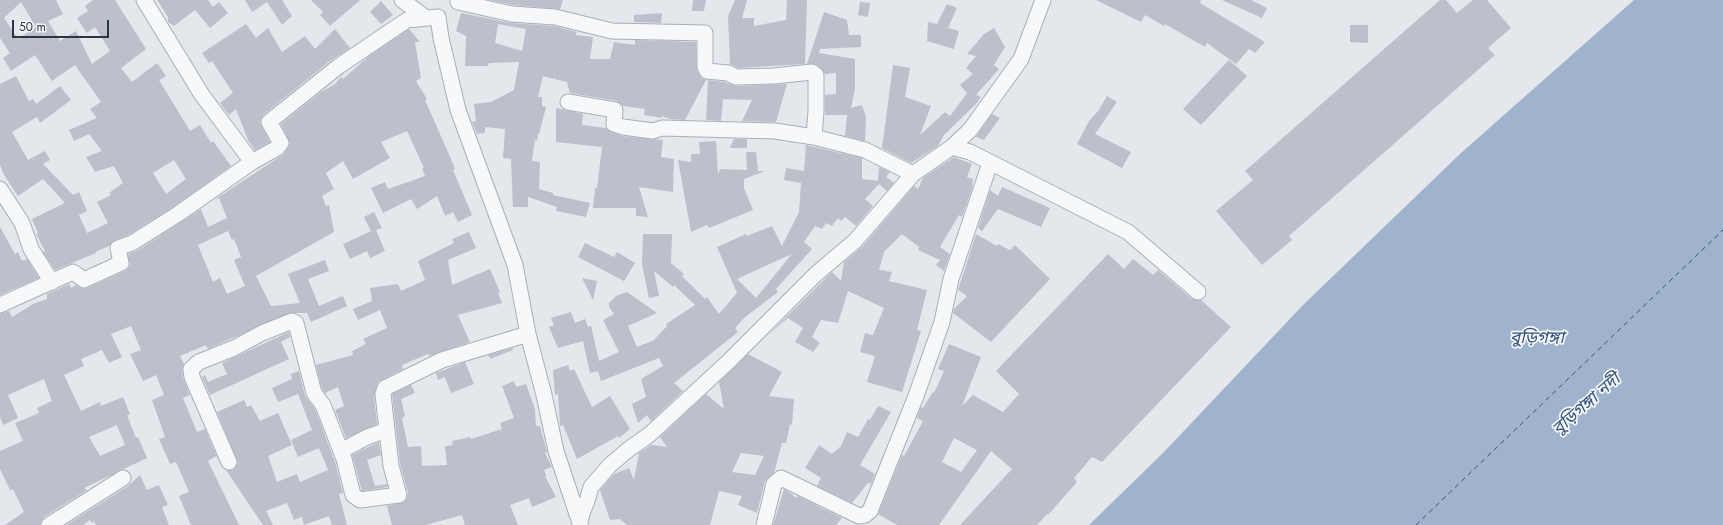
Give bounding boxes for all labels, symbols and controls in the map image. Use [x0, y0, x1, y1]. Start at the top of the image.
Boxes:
scale bar [14, 12, 111, 38]
text: 50 m [19, 18, 46, 36]
water label: বুড়িগঙ্গা [1510, 329, 1564, 349]
water label: বুড়িগঙ্গা নদী [1549, 370, 1625, 440]

